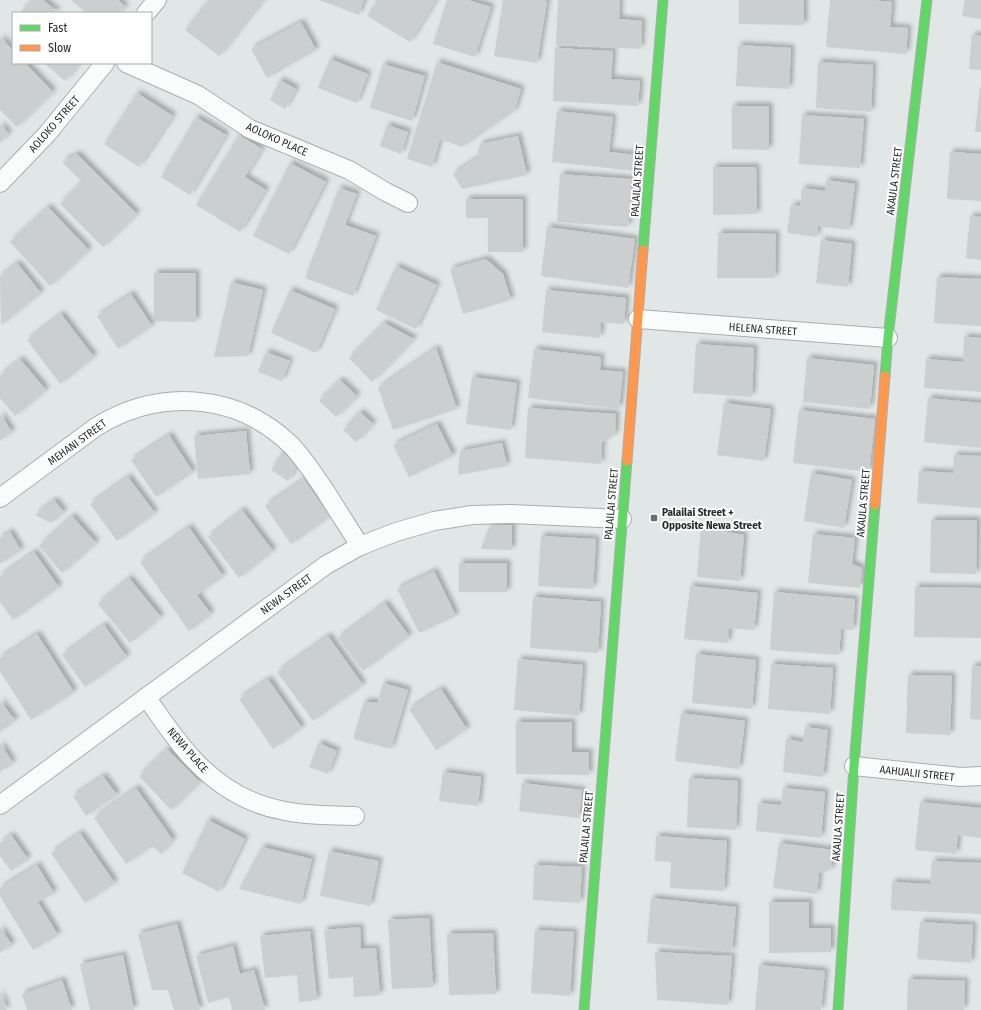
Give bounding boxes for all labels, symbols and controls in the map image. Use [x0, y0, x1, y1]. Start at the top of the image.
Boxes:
legend [12, 12, 152, 64]
text: Fast [48, 21, 67, 35]
text: Slow [48, 41, 71, 55]
street label: AOLOKO STREET [26, 93, 83, 155]
street label: AOLOKO PLACE [244, 120, 310, 159]
street label: PALAILAI STREET [628, 144, 647, 218]
street label: AKAULA STREET [884, 145, 905, 216]
street label: HELENA STREET [728, 321, 799, 338]
street label: MEHANI STREET [45, 416, 110, 468]
street label: PALAILAI STREET [602, 467, 621, 541]
street label: AKAULA STREET [854, 467, 873, 538]
place label: Palailai Street + Opposite Newa Street [662, 506, 762, 532]
marker: Palailai Street + Opposite Newa Street [649, 513, 659, 523]
street label: NEWA STREET [258, 571, 315, 617]
street label: NEWA PLACE [165, 725, 211, 776]
street label: AAHUALII STREET [879, 763, 956, 784]
street label: PALAILAI STREET [577, 790, 596, 864]
street label: AKAULA STREET [830, 791, 847, 862]

